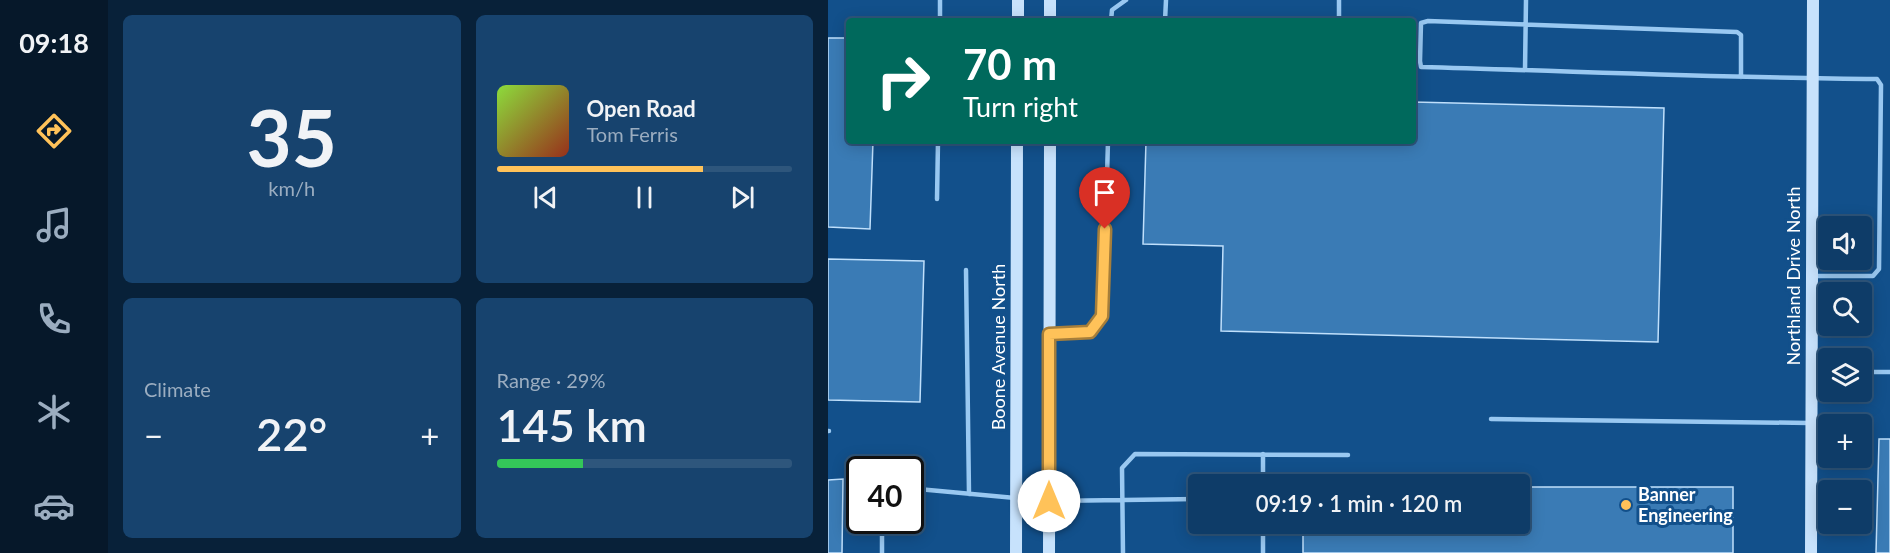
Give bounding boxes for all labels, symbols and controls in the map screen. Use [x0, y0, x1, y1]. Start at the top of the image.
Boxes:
text: 09:18 [19, 26, 89, 59]
text: 70 m [963, 39, 1057, 89]
icon: right [864, 42, 942, 120]
text: 35 [247, 90, 337, 184]
text: Turn right [963, 90, 1078, 123]
text: Open Road [587, 95, 696, 122]
icon: directions [33, 110, 75, 152]
text: Tom Ferris [587, 122, 678, 146]
pin [1079, 167, 1130, 229]
text: km/h [268, 176, 315, 200]
icon: arrive [1088, 176, 1121, 209]
icon: previous [529, 181, 562, 214]
icon: pause [628, 181, 661, 214]
icon: next [726, 181, 759, 214]
street label: Northland Drive North [1782, 187, 1804, 365]
icon: music [33, 204, 75, 246]
map controls [1818, 216, 1872, 534]
button: sound [1818, 216, 1872, 270]
street label: Boone Avenue North [987, 264, 1009, 430]
button: search [1818, 282, 1872, 336]
icon: phone [33, 298, 75, 340]
button: layers [1818, 348, 1872, 402]
text: Range · 29% [497, 368, 605, 392]
text: Climate [144, 377, 211, 401]
icon: climate [33, 391, 75, 433]
text: 145 km [497, 398, 647, 452]
text: 22° [256, 407, 327, 461]
button: + [1818, 414, 1872, 468]
text: − [144, 415, 163, 455]
text: + [420, 415, 439, 455]
speed limit sign: 40 [846, 456, 924, 534]
position arrow [1017, 469, 1081, 533]
button: − [1818, 480, 1872, 534]
place label: Banner Engineering [1638, 483, 1733, 526]
icon: car [33, 485, 75, 527]
text: 09:19 · 1 min · 120 m [1256, 490, 1462, 517]
marker: Banner Engineering [1619, 498, 1633, 512]

